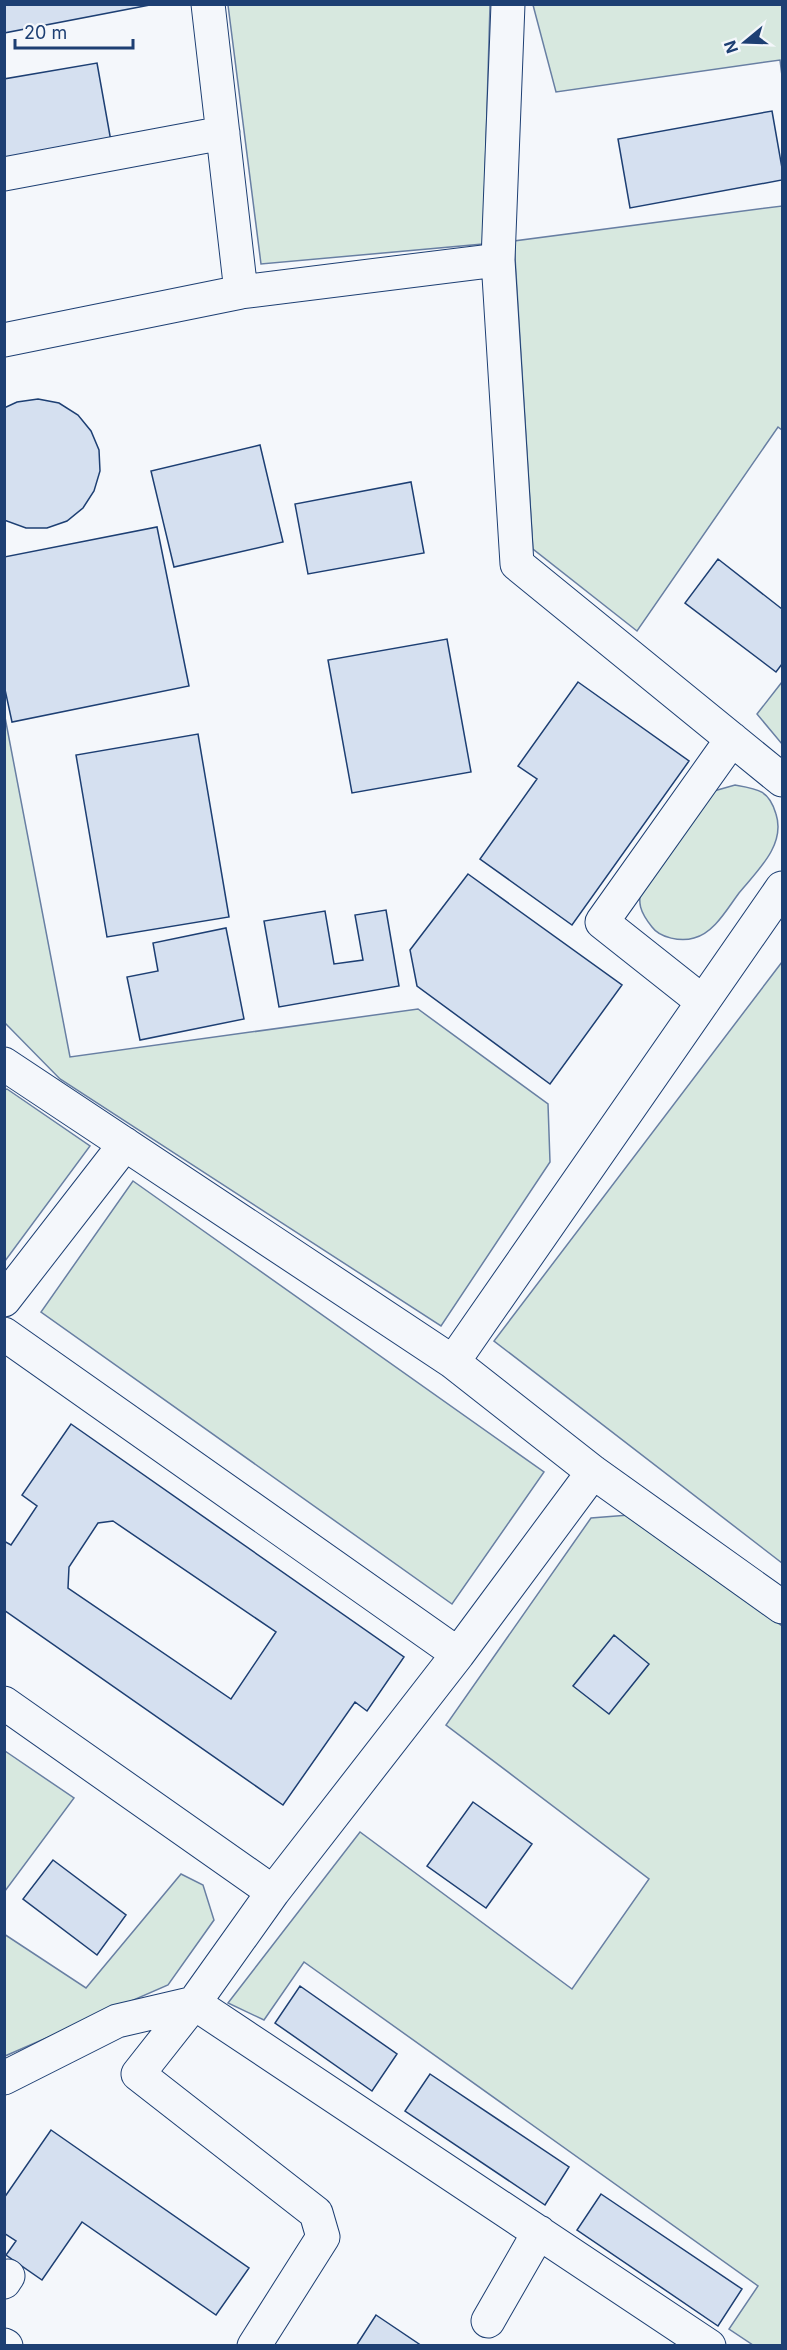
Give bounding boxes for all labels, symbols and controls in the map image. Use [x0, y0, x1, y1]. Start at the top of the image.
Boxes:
scale bar [15, 12, 134, 50]
north arrow [715, 12, 775, 72]
text: 20 m [24, 22, 67, 43]
text: N [719, 38, 742, 56]

